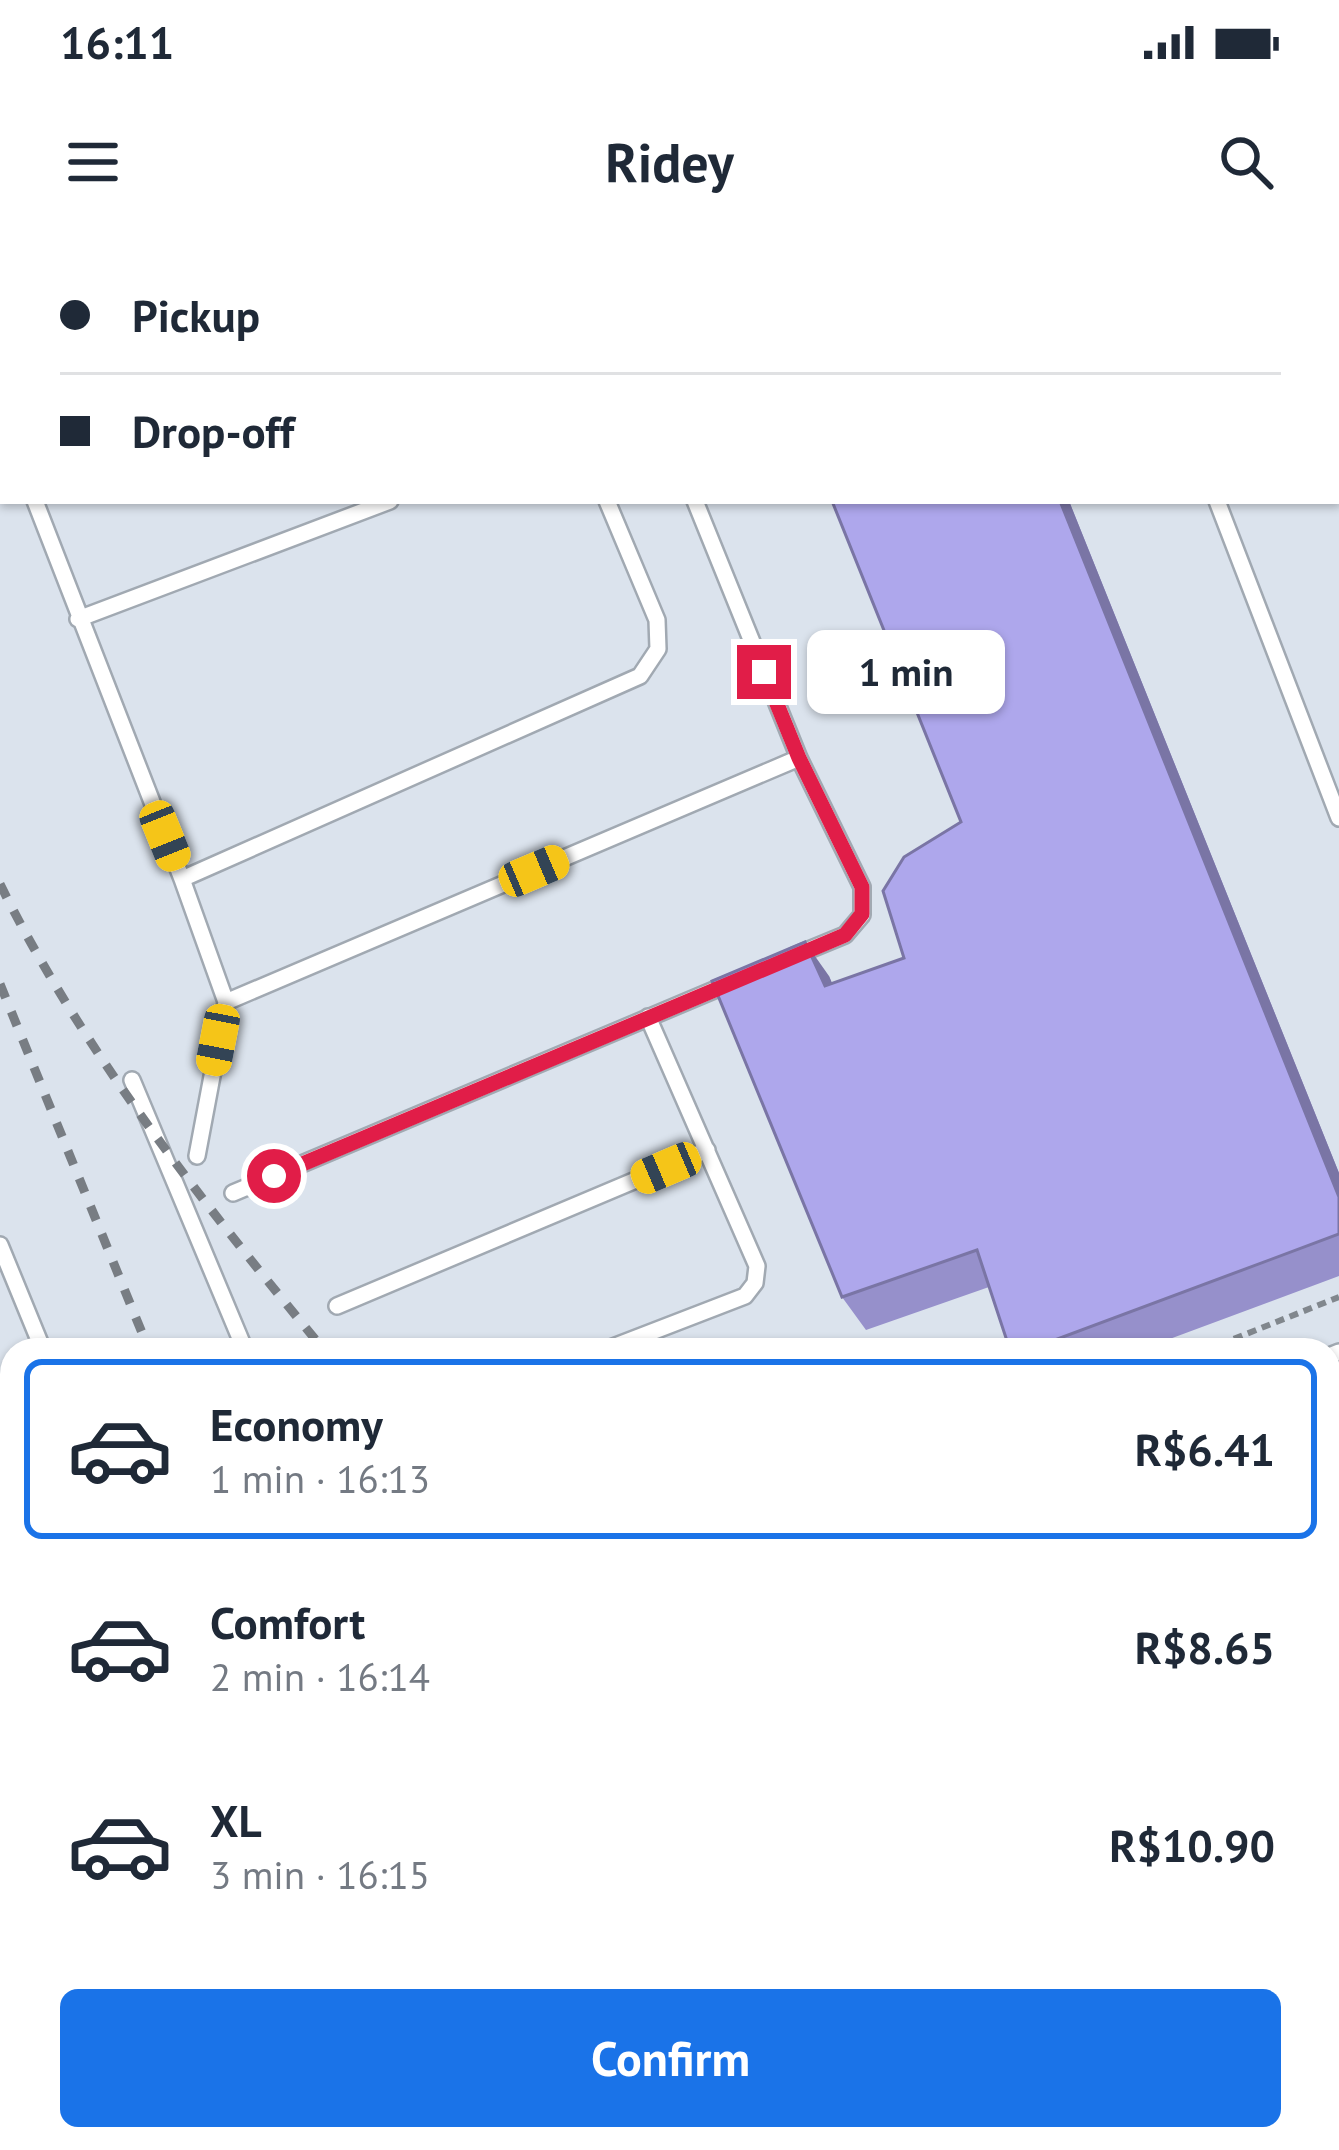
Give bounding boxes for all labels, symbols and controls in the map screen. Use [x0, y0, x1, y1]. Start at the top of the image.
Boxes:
text: 16:11 [60, 13, 174, 71]
text: Ridey [605, 127, 734, 197]
icon: menu [60, 129, 126, 195]
icon: search [1213, 129, 1279, 195]
text: Pickup [132, 286, 260, 344]
text: Drop-off [132, 402, 294, 460]
callout: 1 min [806, 630, 1004, 714]
route end [737, 645, 791, 699]
text: 1 min [858, 646, 954, 697]
car [135, 796, 195, 876]
car [494, 840, 574, 902]
car [193, 1001, 243, 1079]
car [626, 1137, 706, 1199]
route start [247, 1149, 301, 1203]
icon: car [66, 1395, 174, 1503]
text: Economy [210, 1395, 383, 1453]
text: R$6.41 [1135, 1420, 1275, 1478]
text: 1 min · 16:13 [210, 1453, 430, 1504]
icon: car [66, 1593, 174, 1701]
text: Comfort [210, 1593, 365, 1651]
text: R$8.65 [1135, 1618, 1275, 1676]
text: 2 min · 16:14 [210, 1651, 430, 1702]
icon: car [66, 1791, 174, 1899]
text: XL [210, 1791, 262, 1849]
text: R$10.90 [1109, 1816, 1275, 1874]
text: 3 min · 16:15 [210, 1849, 430, 1900]
button: Confirm [60, 1989, 1281, 2127]

